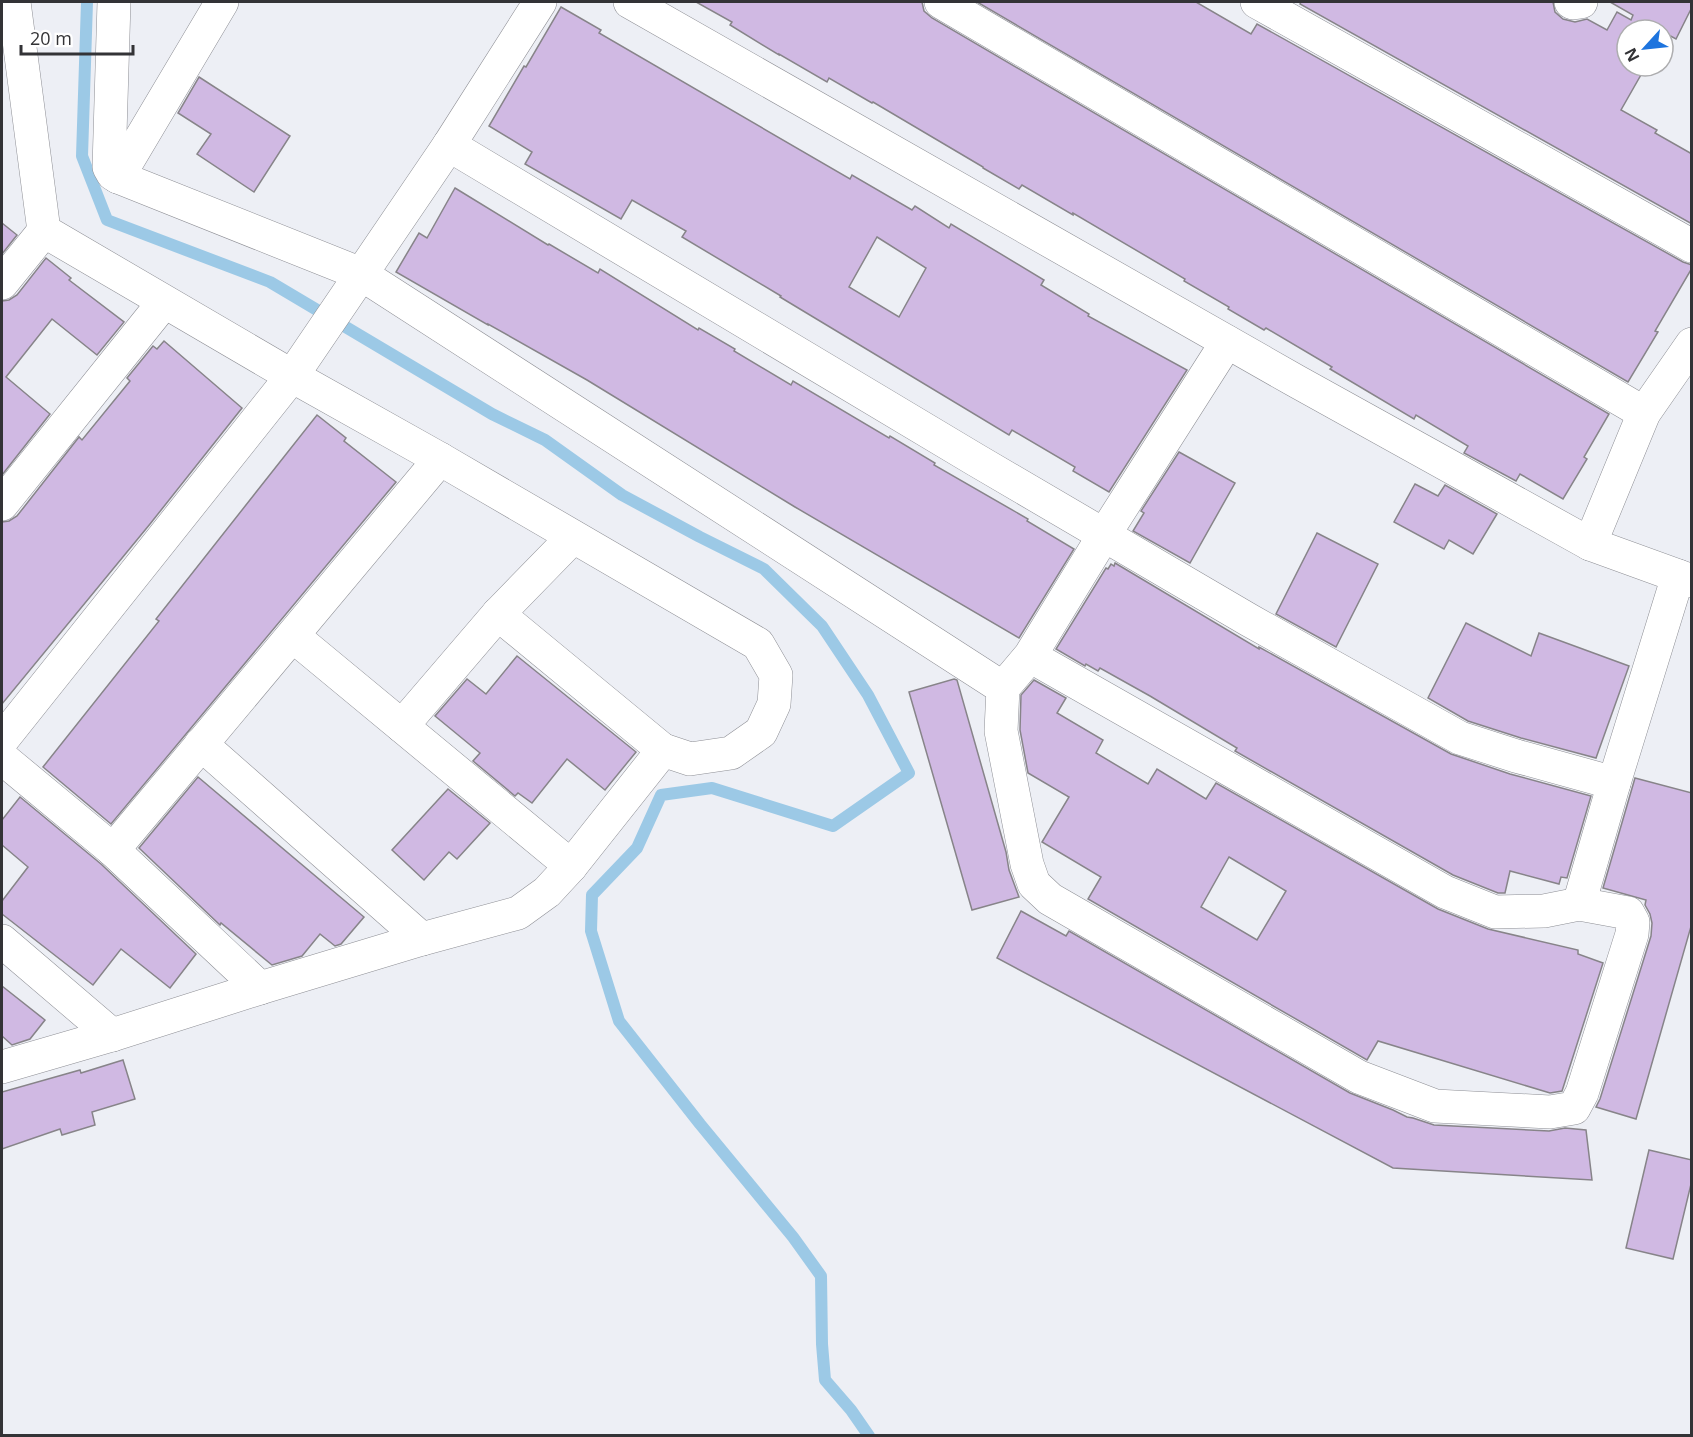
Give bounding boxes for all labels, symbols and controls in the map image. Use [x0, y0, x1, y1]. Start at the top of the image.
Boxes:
scale bar [21, 18, 134, 56]
north arrow [1615, 18, 1675, 78]
text: 20 m [30, 26, 72, 50]
text: N [1619, 44, 1644, 66]

